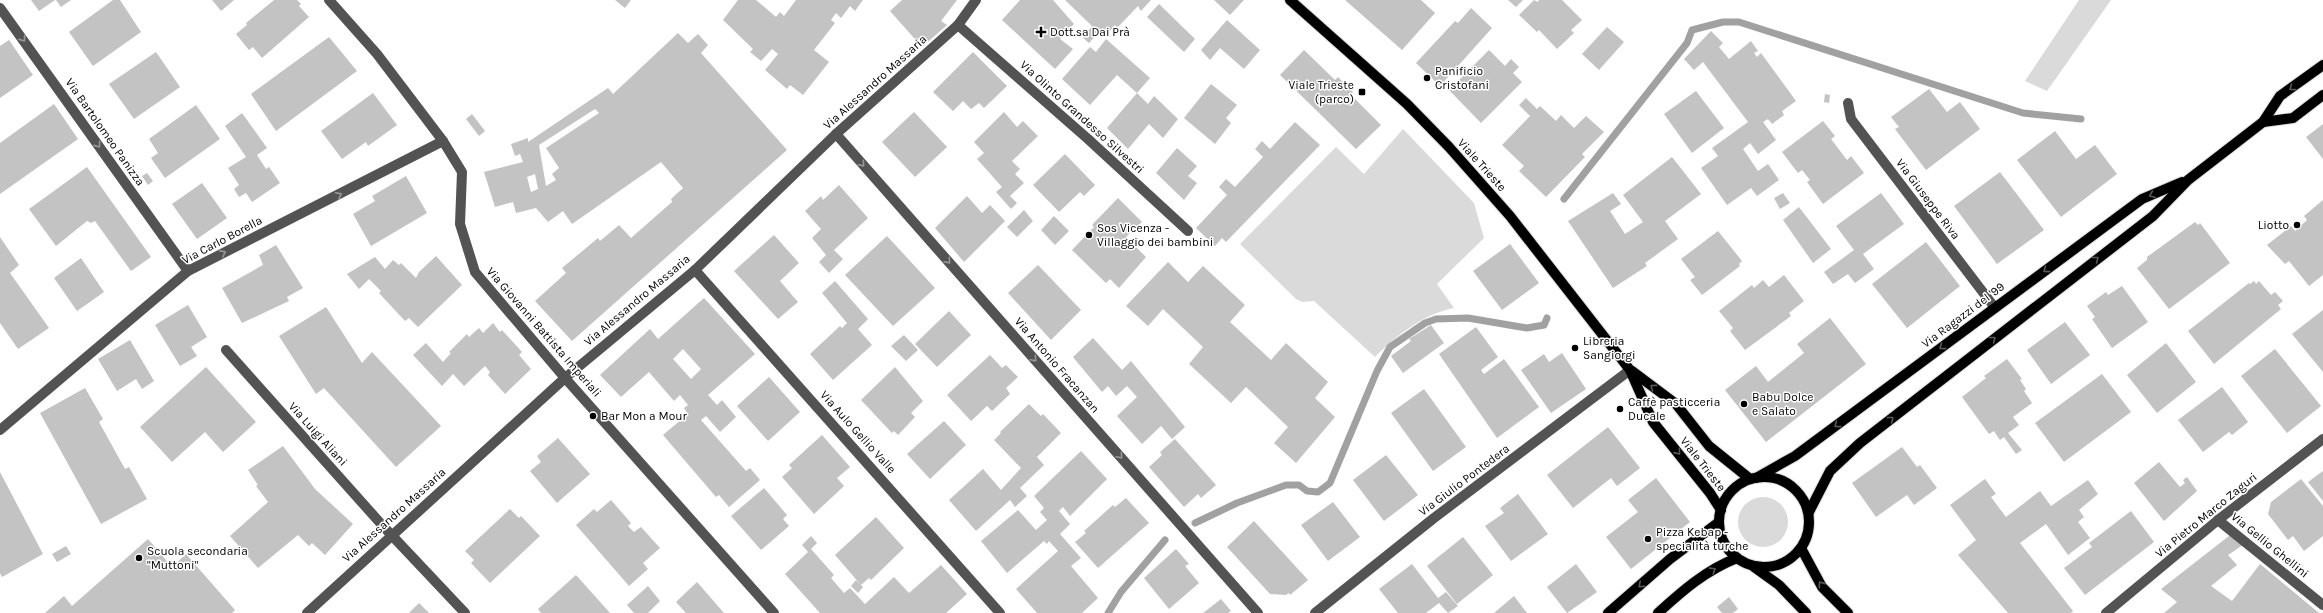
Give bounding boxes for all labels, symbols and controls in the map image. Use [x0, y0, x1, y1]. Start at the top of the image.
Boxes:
place label: Dott.sa Dai Prà [1050, 25, 1130, 39]
marker: Dott.sa Dai Prà [1035, 26, 1047, 38]
street label: Via Alessandro Massaria [821, 32, 929, 132]
one-way arrow [18, 35, 25, 42]
street label: Via Olinto Grandesso Silvestri [1017, 58, 1147, 176]
place label: Panificio Cristofani [1435, 64, 1489, 92]
marker: Panificio Cristofani [1422, 73, 1432, 83]
street label: Via Bartolomeo Panizza [63, 76, 147, 188]
place label: Viale Trieste (parco) [1289, 78, 1354, 106]
one-way arrow [2289, 83, 2296, 90]
marker: Viale Trieste (parco) [1357, 87, 1367, 97]
street label: Viale Trieste [1455, 136, 1509, 194]
one-way arrow [93, 141, 101, 148]
street label: Via Giuseppe Riva [1893, 156, 1963, 242]
one-way arrow [857, 159, 864, 166]
one-way arrow [2149, 190, 2157, 198]
one-way arrow [334, 192, 342, 200]
street label: Via Carlo Borella [180, 213, 264, 267]
place label: Liotto [2258, 218, 2289, 232]
marker: Liotto [2292, 220, 2302, 230]
place label: Sos Vicenza - Villaggio dei bambini [1097, 221, 1213, 249]
marker: Sos Vicenza - Villaggio dei bambini [1084, 230, 1094, 240]
one-way arrow [218, 251, 226, 258]
street label: Via Alessandro Massaria [581, 252, 693, 348]
one-way arrow [943, 256, 950, 264]
one-way arrow [2092, 257, 2099, 264]
street label: Via Giovanni Battista Imperiali [484, 264, 604, 400]
one-way arrow [2043, 265, 2050, 273]
street label: Via Ragazzi del '99 [1919, 279, 2007, 351]
street label: Via Antonio Fracanzan [1012, 314, 1102, 416]
place label: Libreria Sangiorgi [1583, 334, 1636, 362]
one-way arrow [1989, 337, 1996, 344]
one-way arrow [1939, 342, 1946, 349]
marker: Libreria Sangiorgi [1570, 343, 1580, 353]
one-way arrow [1029, 354, 1036, 361]
one-way arrow [1650, 384, 1657, 392]
street label: Via Aulo Gellio Valle [817, 388, 899, 476]
place label: Babu Dolce e Salato [1752, 390, 1813, 418]
place label: Caffè pasticceria Ducale [1628, 395, 1720, 423]
street label: Via Luigi Aliani [286, 399, 350, 469]
marker: Babu Dolce e Salato [1739, 399, 1749, 409]
marker: Caffè pasticceria Ducale [1615, 404, 1625, 414]
place label: Bar Mon a Mour [601, 409, 688, 423]
marker: Bar Mon a Mour [588, 411, 598, 421]
one-way arrow [1886, 417, 1893, 424]
one-way arrow [1835, 420, 1842, 427]
street label: Viale Trieste [1677, 434, 1729, 494]
street label: Via Giulio Pontedera [1416, 441, 1512, 519]
one-way arrow [1673, 448, 1680, 455]
one-way arrow [1115, 451, 1122, 459]
street label: Via Alessandro Massaria [340, 465, 448, 565]
street label: Via Pietro Marco Zaguri [2152, 470, 2260, 560]
street label: Via Gellio Ghellini [2228, 509, 2312, 581]
place label: Pizza Kebap - specialità turche [1656, 525, 1748, 553]
marker: Pizza Kebap - specialità turche [1643, 534, 1653, 544]
place label: Scuola secondaria "Muttoni" [147, 544, 248, 572]
marker: Scuola secondaria "Muttoni" [134, 553, 144, 563]
one-way arrow [1709, 567, 1716, 574]
one-way arrow [1638, 580, 1645, 587]
one-way arrow [1819, 582, 1826, 589]

